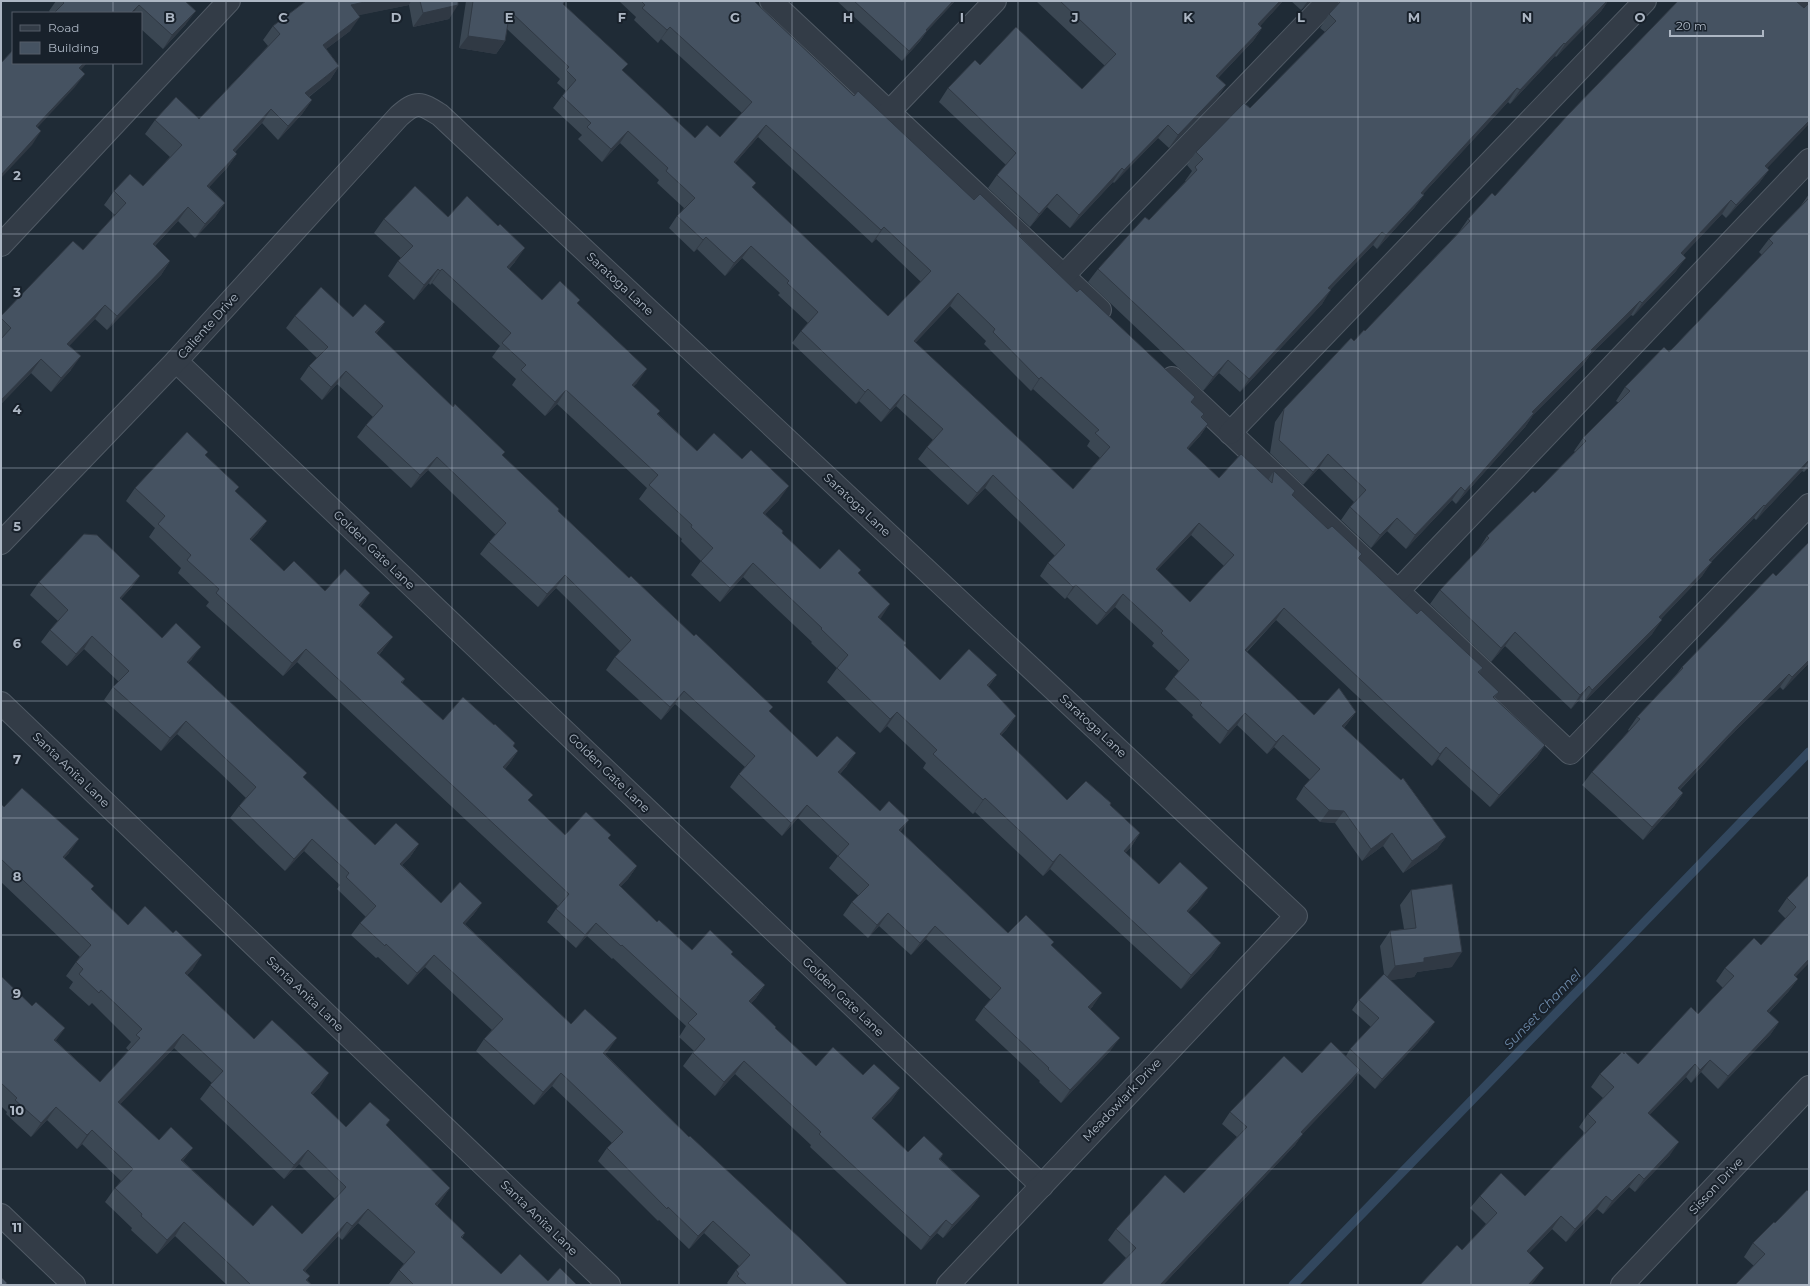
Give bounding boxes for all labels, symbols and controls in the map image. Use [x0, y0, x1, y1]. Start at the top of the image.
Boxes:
text: B [165, 9, 175, 25]
text: C [278, 9, 288, 25]
text: D [391, 9, 402, 25]
text: E [505, 9, 514, 25]
text: F [618, 9, 626, 25]
text: G [730, 9, 740, 25]
text: H [843, 9, 853, 25]
text: I [960, 9, 964, 25]
text: J [1070, 9, 1079, 25]
text: K [1183, 9, 1193, 25]
text: L [1297, 9, 1305, 25]
text: M [1408, 9, 1420, 25]
text: N [1522, 9, 1532, 25]
text: O [1635, 9, 1646, 25]
legend [12, 12, 142, 64]
scale bar [1670, 12, 1763, 38]
text: 20 m [1676, 18, 1707, 33]
text: Road [48, 20, 79, 35]
text: Building [48, 40, 99, 55]
text: 2 [13, 167, 21, 183]
street label: Saratoga Lane [584, 249, 657, 318]
text: 3 [12, 284, 21, 300]
street label: Caliente Drive [174, 290, 241, 362]
text: 4 [13, 401, 22, 417]
street label: Saratoga Lane [821, 470, 894, 539]
street label: Golden Gate Lane [330, 507, 418, 592]
text: 5 [13, 518, 21, 534]
text: 6 [13, 635, 22, 651]
street label: Saratoga Lane [1057, 691, 1130, 760]
street label: Santa Anita Lane [30, 729, 113, 810]
street label: Golden Gate Lane [565, 730, 653, 815]
text: 7 [13, 751, 21, 767]
text: 8 [13, 868, 22, 884]
street label: Santa Anita Lane [264, 953, 347, 1034]
street label: Golden Gate Lane [799, 954, 887, 1039]
water label: Sunset Channel [1500, 966, 1584, 1052]
text: 9 [13, 985, 21, 1001]
street label: Meadowlark Drive [1079, 1055, 1164, 1144]
text: 10 [10, 1102, 24, 1118]
street label: Sisson Drive [1685, 1154, 1746, 1217]
street label: Santa Anita Lane [498, 1177, 581, 1258]
text: 11 [12, 1219, 22, 1235]

